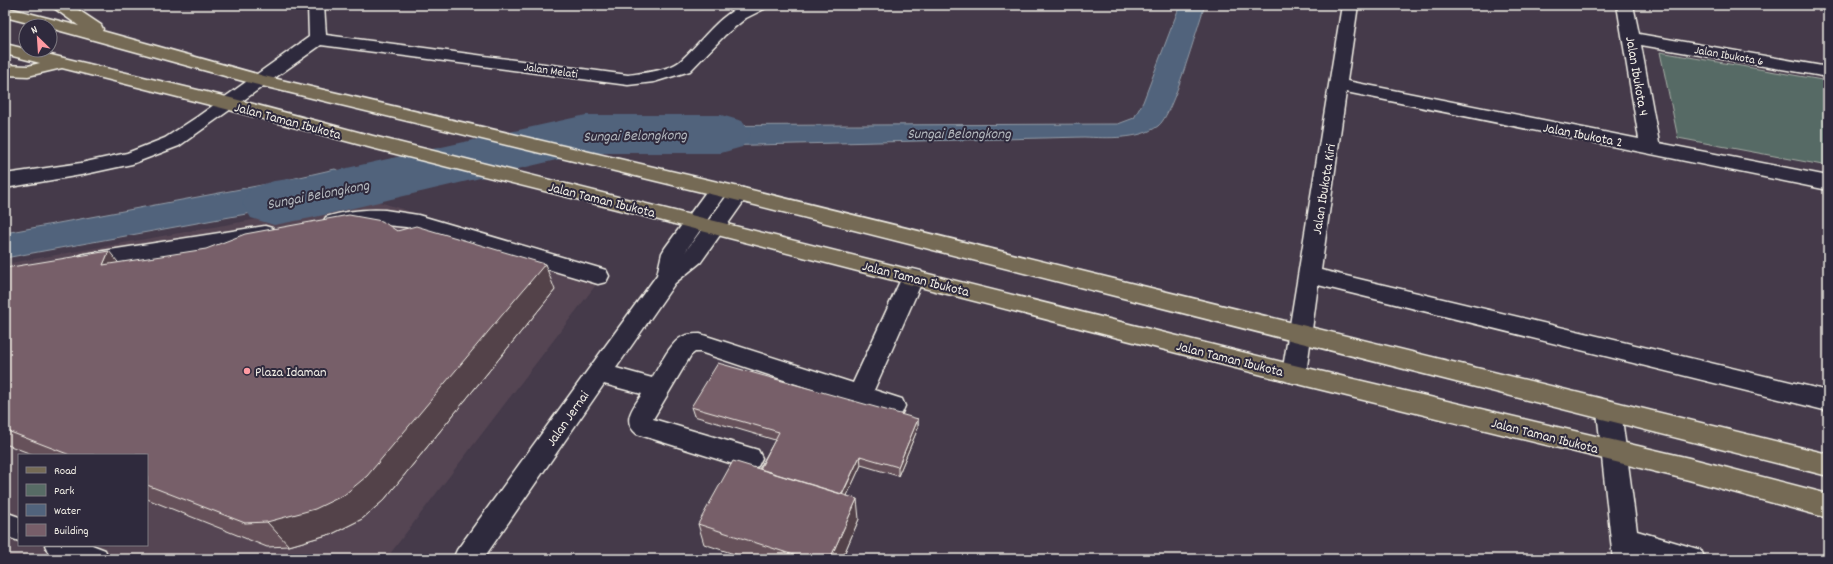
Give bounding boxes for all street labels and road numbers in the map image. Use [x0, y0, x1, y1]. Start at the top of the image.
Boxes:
street label: Jalan Ibukota 4 [1619, 35, 1653, 118]
street label: Jalan Ibukota 6 [1693, 42, 1765, 71]
street label: Jalan Melati [523, 59, 579, 84]
street label: Jalan Taman Ibukota [232, 98, 343, 146]
street label: Jalan Ibukota 2 [1541, 118, 1624, 153]
street label: Jalan Ibukota Kiri [1308, 142, 1342, 236]
street label: Jalan Taman Ibukota [546, 178, 657, 224]
street label: Jalan Taman Ibukota [860, 257, 971, 303]
street label: Jalan Taman Ibukota [1174, 337, 1285, 383]
street label: Jalan Jernai [542, 387, 595, 451]
street label: Jalan Taman Ibukota [1489, 414, 1600, 460]

